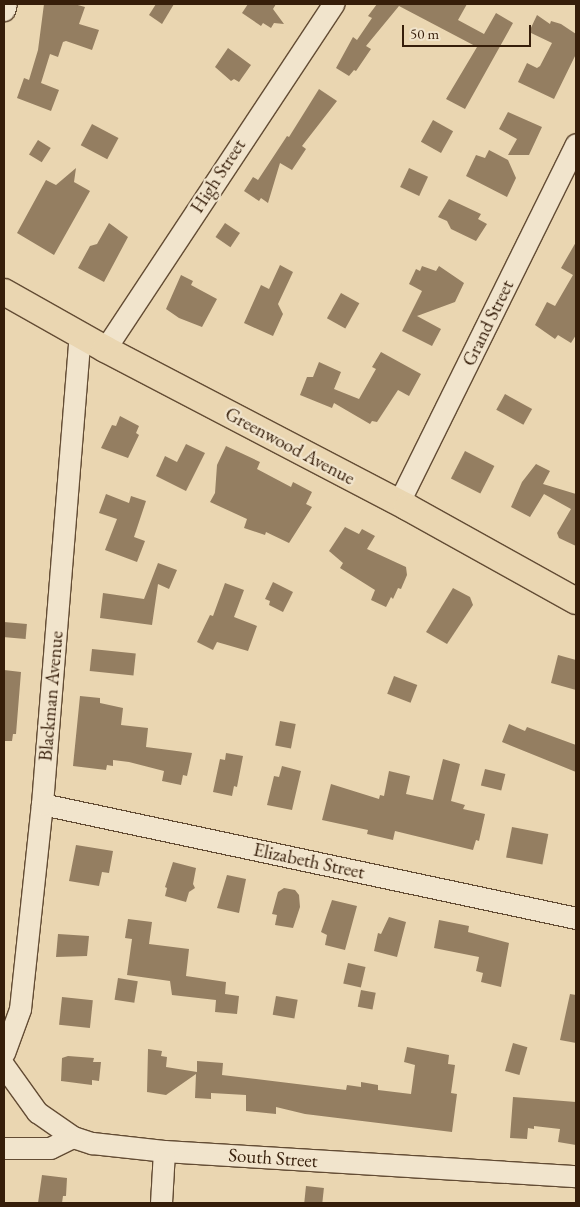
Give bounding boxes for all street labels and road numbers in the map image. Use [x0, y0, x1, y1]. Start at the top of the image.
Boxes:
street label: High Street [186, 135, 250, 217]
street label: Grand Street [457, 276, 519, 370]
street label: Greenwood Avenue [221, 402, 359, 490]
street label: Blackman Avenue [34, 630, 68, 762]
street label: Elizabeth Street [251, 838, 367, 884]
street label: South Street [228, 1144, 318, 1172]

